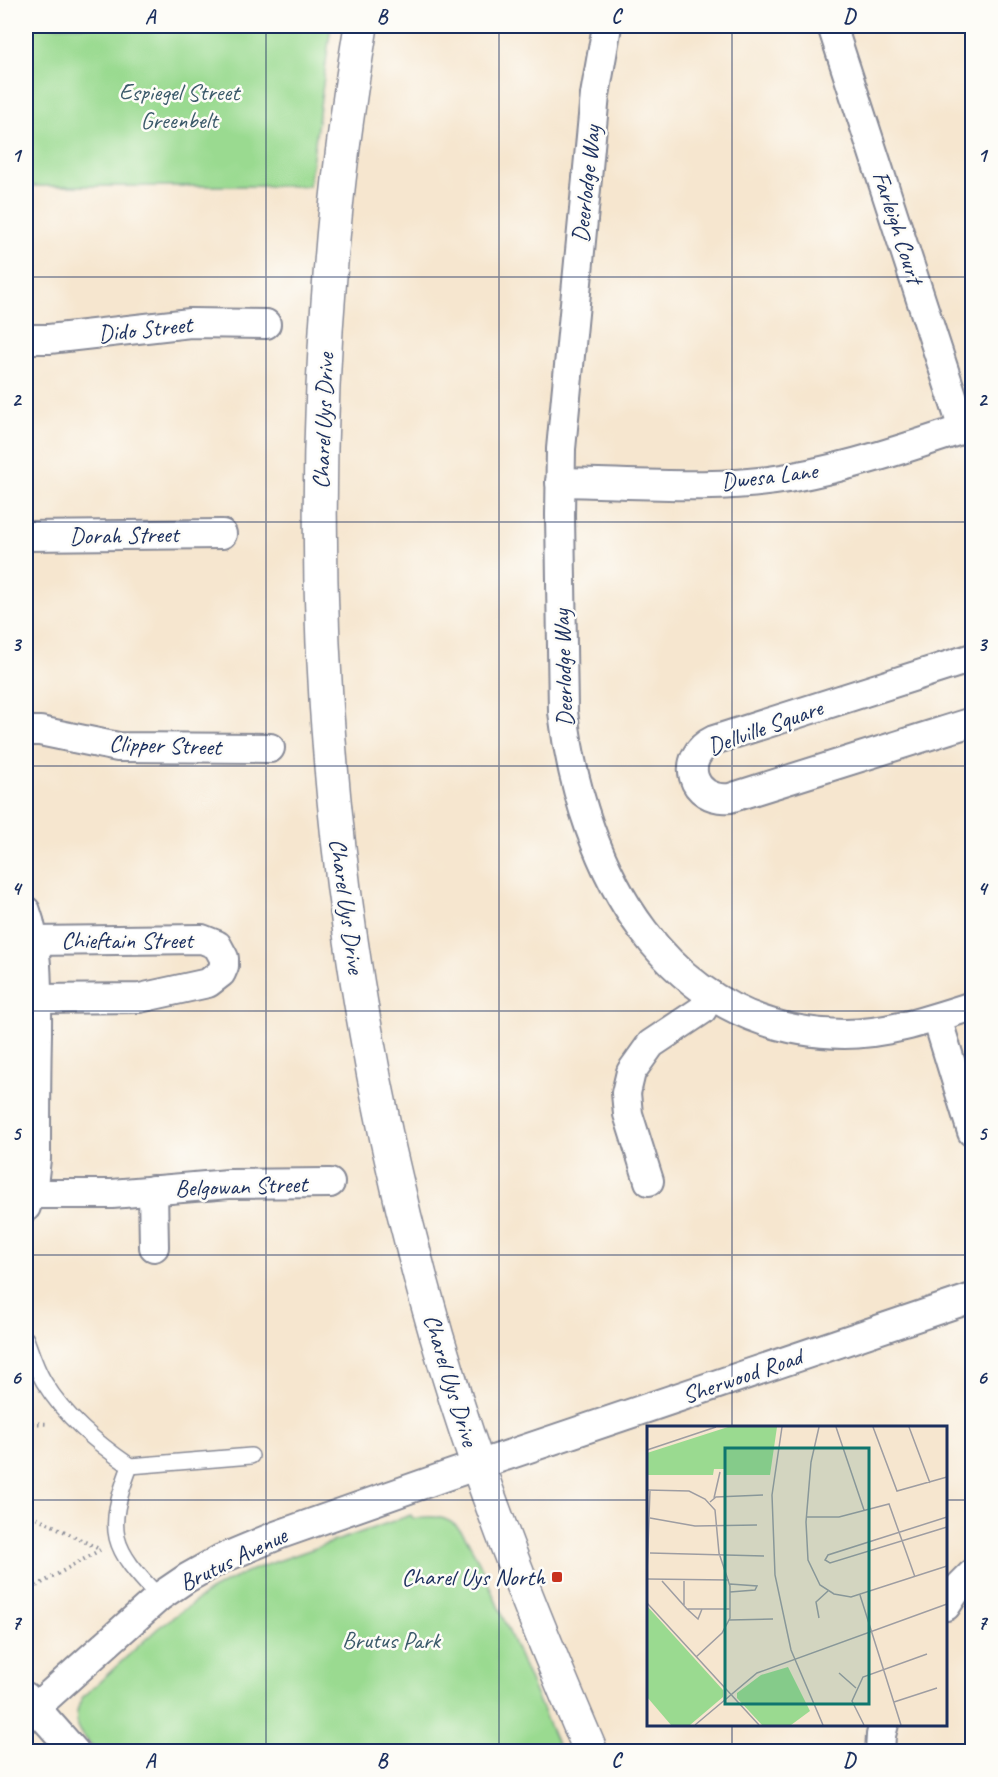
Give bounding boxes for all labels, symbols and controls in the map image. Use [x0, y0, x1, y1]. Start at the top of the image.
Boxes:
text: A [145, 4, 157, 29]
text: B [377, 4, 389, 29]
text: C [611, 4, 623, 29]
text: D [843, 4, 857, 29]
park label: Espiegel Street Greenbelt [119, 77, 241, 135]
street label: Deerlodge Way [565, 122, 607, 244]
text: 1 [12, 143, 23, 168]
text: 1 [978, 143, 989, 168]
street label: Farleigh Court [866, 167, 931, 290]
street label: Dido Street [97, 309, 195, 349]
street label: Charel Uys Drive [306, 350, 340, 490]
text: 2 [12, 387, 23, 412]
text: 2 [978, 387, 989, 412]
street label: Dwesa Lane [719, 455, 821, 497]
street label: Dorah Street [69, 519, 181, 551]
street label: Deerlodge Way [546, 607, 580, 727]
text: 3 [12, 632, 23, 657]
text: 3 [978, 632, 989, 657]
street label: Dellville Square [703, 692, 829, 762]
street label: Clipper Street [108, 728, 224, 762]
street label: Charel Uys Drive [323, 836, 372, 978]
text: 4 [12, 876, 24, 901]
text: 4 [978, 876, 990, 901]
street label: Chieftain Street [61, 925, 195, 955]
text: 5 [12, 1121, 23, 1146]
text: 5 [978, 1121, 989, 1146]
street label: Belgowan Street [174, 1169, 310, 1203]
street label: Charel Uys Drive [417, 1310, 486, 1452]
street label: Sherwood Road [678, 1340, 809, 1410]
text: 6 [11, 1365, 22, 1390]
text: 6 [977, 1365, 988, 1390]
inset map [647, 1426, 947, 1726]
street label: Brutus Avenue [174, 1519, 294, 1598]
place label: Charel Uys North [401, 1562, 546, 1592]
marker: Charel Uys North [550, 1570, 564, 1584]
text: 7 [12, 1610, 23, 1635]
text: 7 [978, 1610, 989, 1635]
park label: Brutus Park [342, 1625, 442, 1655]
text: A [145, 1748, 157, 1773]
text: B [377, 1748, 389, 1773]
text: C [611, 1748, 623, 1773]
text: D [843, 1748, 857, 1773]

